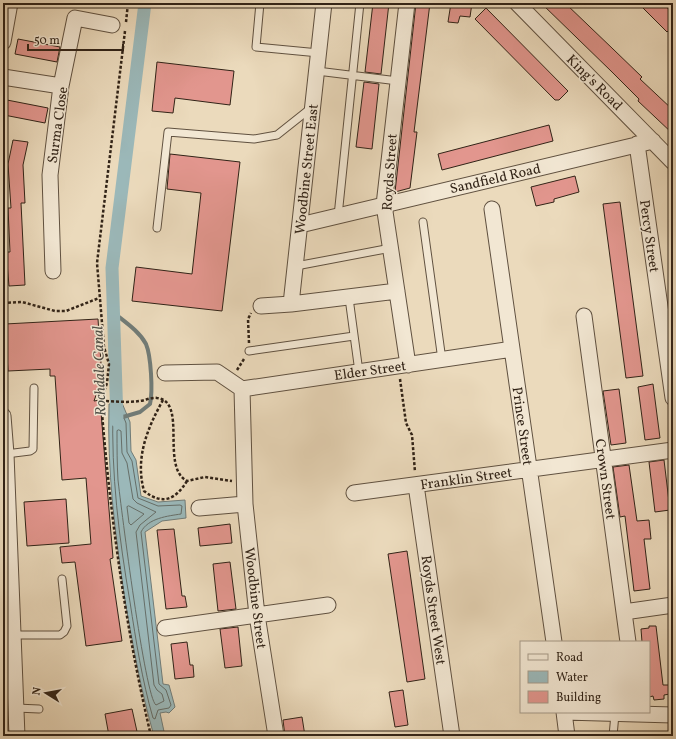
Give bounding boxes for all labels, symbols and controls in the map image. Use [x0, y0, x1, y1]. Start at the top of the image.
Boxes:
scale bar [28, 26, 123, 52]
text: 50 m [34, 33, 60, 49]
street label: King's Road [562, 51, 626, 115]
street label: Surma Close [44, 85, 73, 165]
street label: Woodbine Street East [291, 103, 324, 235]
street label: Royds Street [378, 133, 403, 211]
street label: Sandfield Road [448, 160, 543, 199]
street label: Percy Street [634, 199, 663, 274]
water label: Rochdale Canal [88, 325, 113, 416]
street label: Elder Street [333, 357, 408, 386]
street label: Prince Street [507, 386, 536, 467]
street label: Crown Street [589, 438, 620, 521]
street label: Franklin Street [419, 464, 513, 495]
street label: Woodbine Street [239, 546, 270, 650]
street label: Royds Street West [415, 554, 450, 666]
legend [520, 641, 650, 713]
text: Road [556, 650, 583, 666]
text: Water [556, 670, 588, 686]
north arrow [26, 673, 66, 713]
text: N [30, 686, 46, 697]
text: Building [556, 690, 601, 706]

